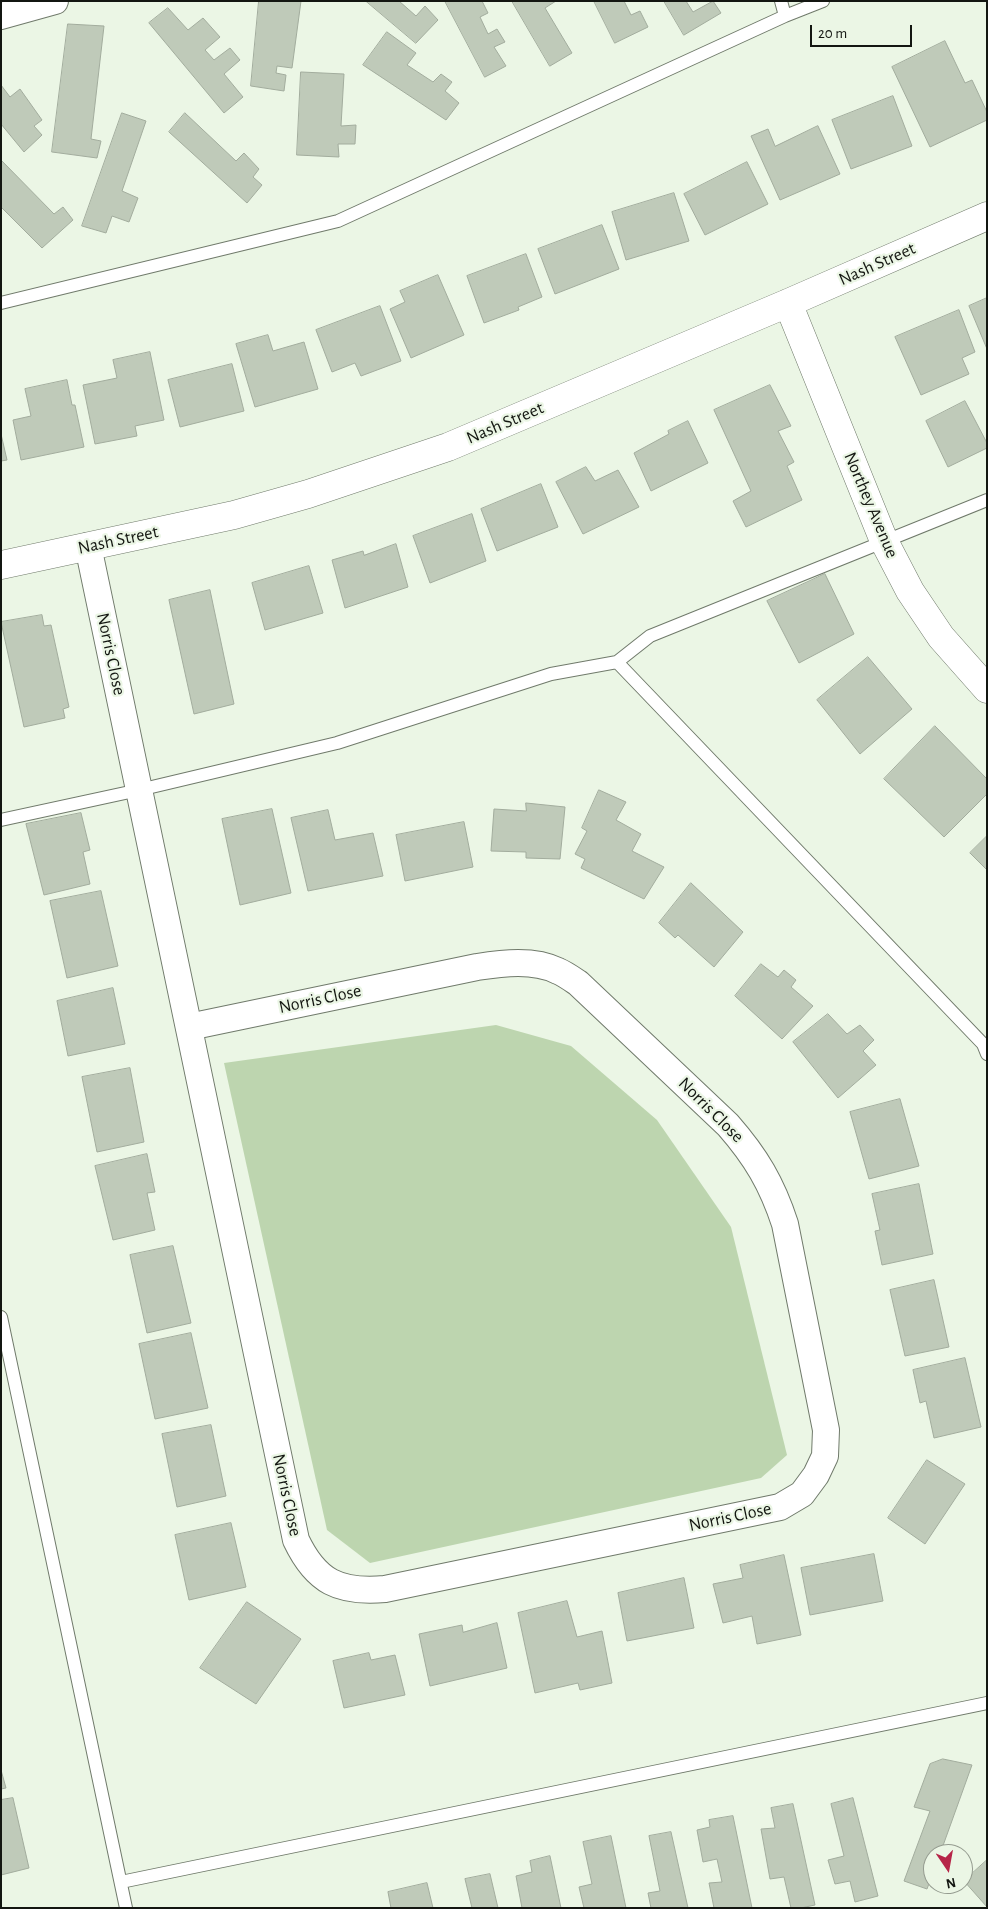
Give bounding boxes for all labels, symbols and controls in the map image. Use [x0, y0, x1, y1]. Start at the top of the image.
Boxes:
scale bar [813, 15, 916, 47]
text: 20 m [818, 26, 847, 41]
street label: Nash Street [835, 238, 919, 290]
street label: Nash Street [463, 397, 547, 449]
street label: Northey Avenue [839, 449, 903, 561]
street label: Nash Street [76, 521, 160, 559]
street label: Norris Close [92, 611, 130, 697]
street label: Norris Close [277, 980, 363, 1018]
street label: Norris Close [674, 1073, 748, 1147]
street label: Norris Close [268, 1452, 306, 1538]
street label: Norris Close [687, 1498, 773, 1536]
north arrow [923, 1844, 973, 1894]
text: N [945, 1875, 957, 1891]

